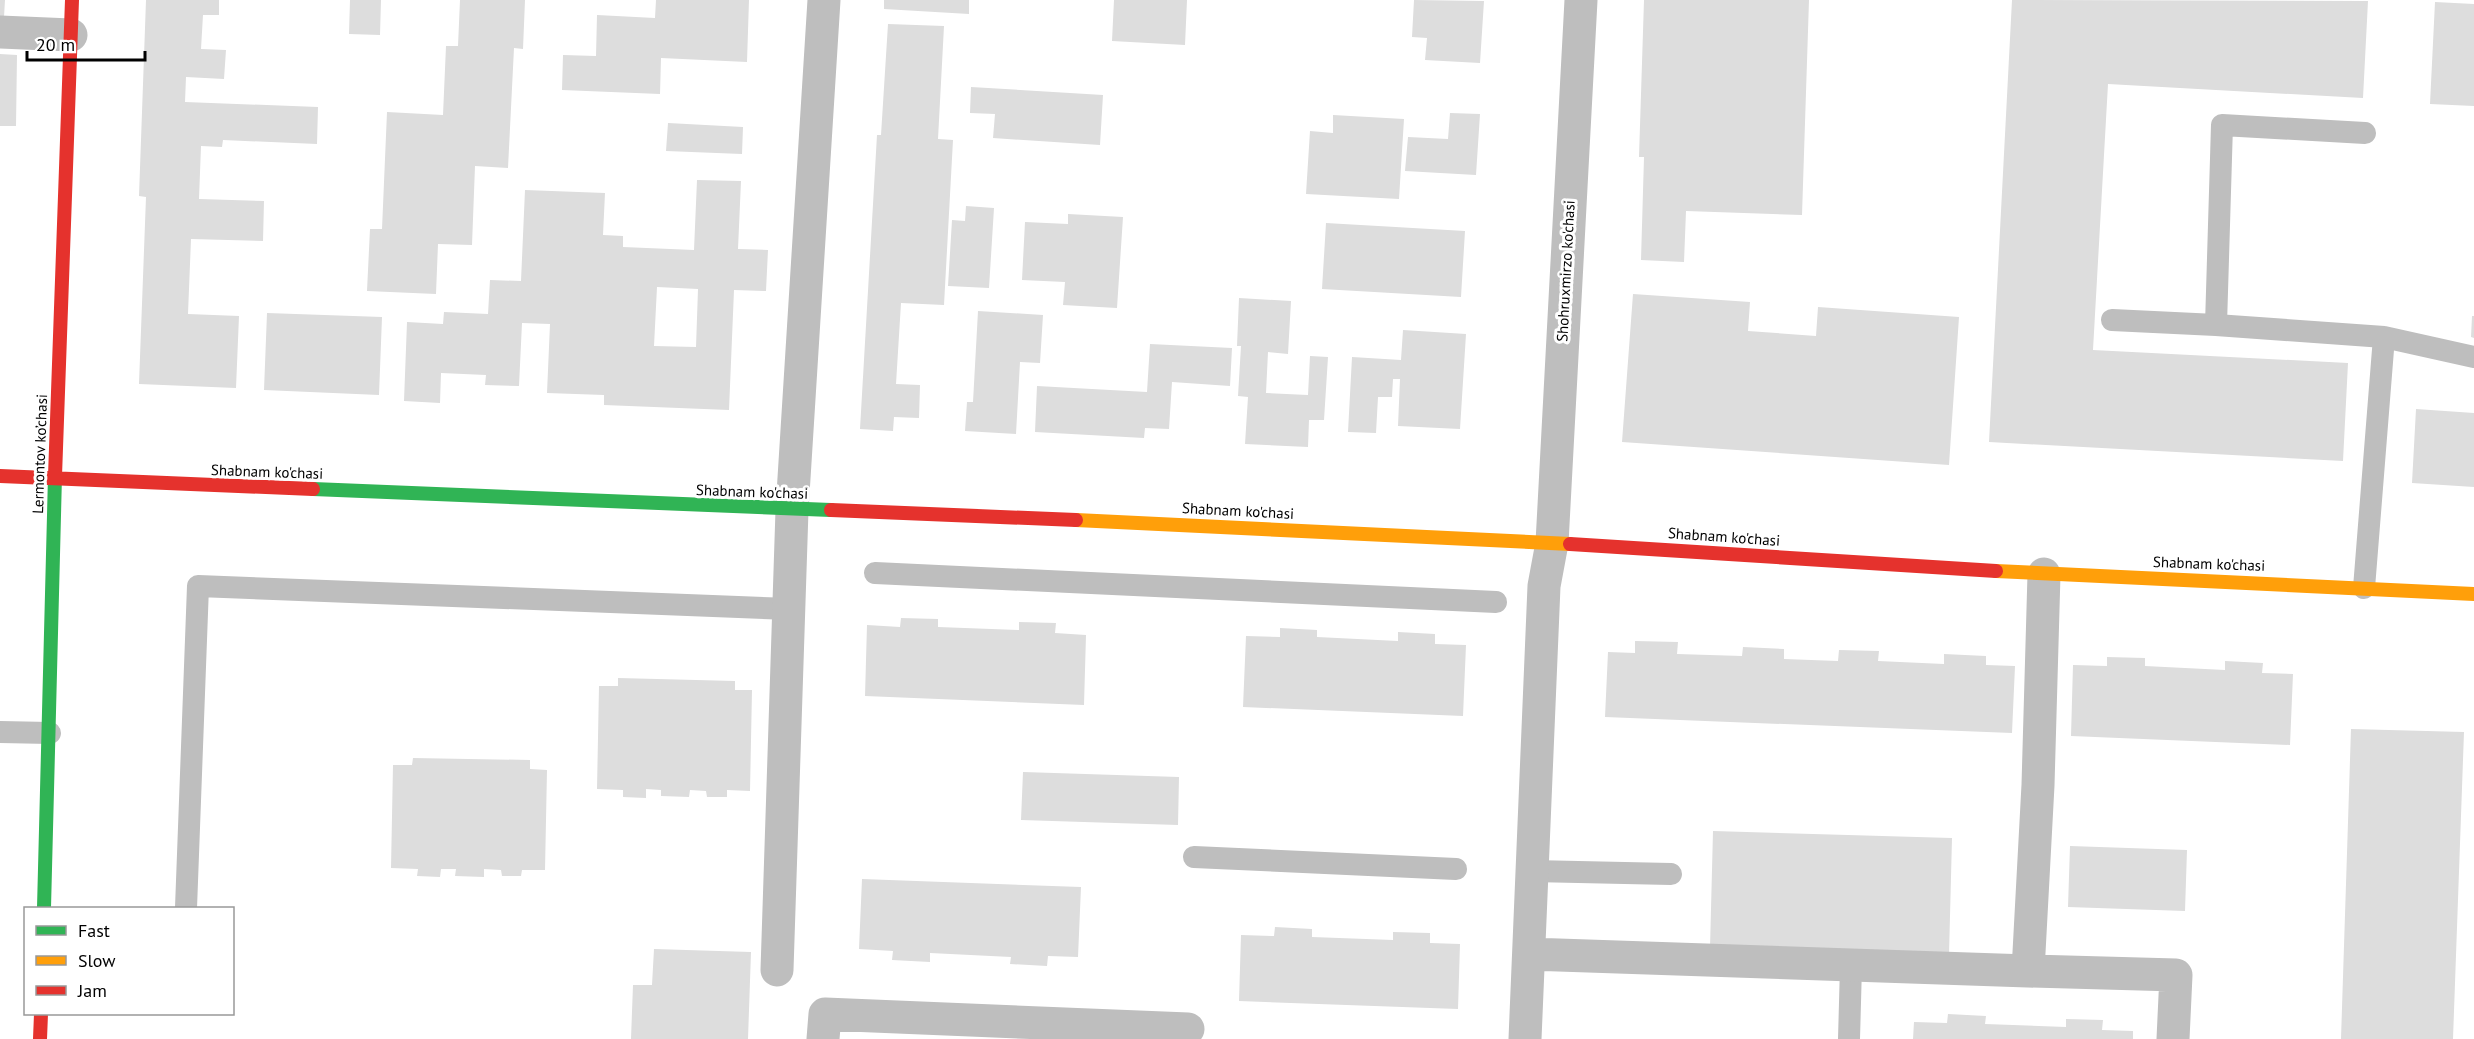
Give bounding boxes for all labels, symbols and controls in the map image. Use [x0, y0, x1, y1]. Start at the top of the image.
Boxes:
scale bar [27, 24, 146, 62]
text: 20 m [36, 33, 75, 56]
street label: Shohruxmirzo ko'chasi [1552, 200, 1579, 342]
street label: Lermontov ko’chasi [28, 394, 51, 514]
street label: Shabnam ko'chasi [211, 460, 323, 483]
street label: Shabnam ko'chasi [696, 480, 808, 503]
street label: Shabnam ko'chasi [1181, 498, 1295, 523]
street label: Shabnam ko'chasi [1667, 523, 1781, 550]
street label: Shabnam ko'chasi [2153, 552, 2265, 575]
legend [24, 907, 234, 1015]
text: Fast [78, 919, 110, 942]
text: Slow [78, 949, 116, 972]
text: Jam [77, 979, 107, 1002]

